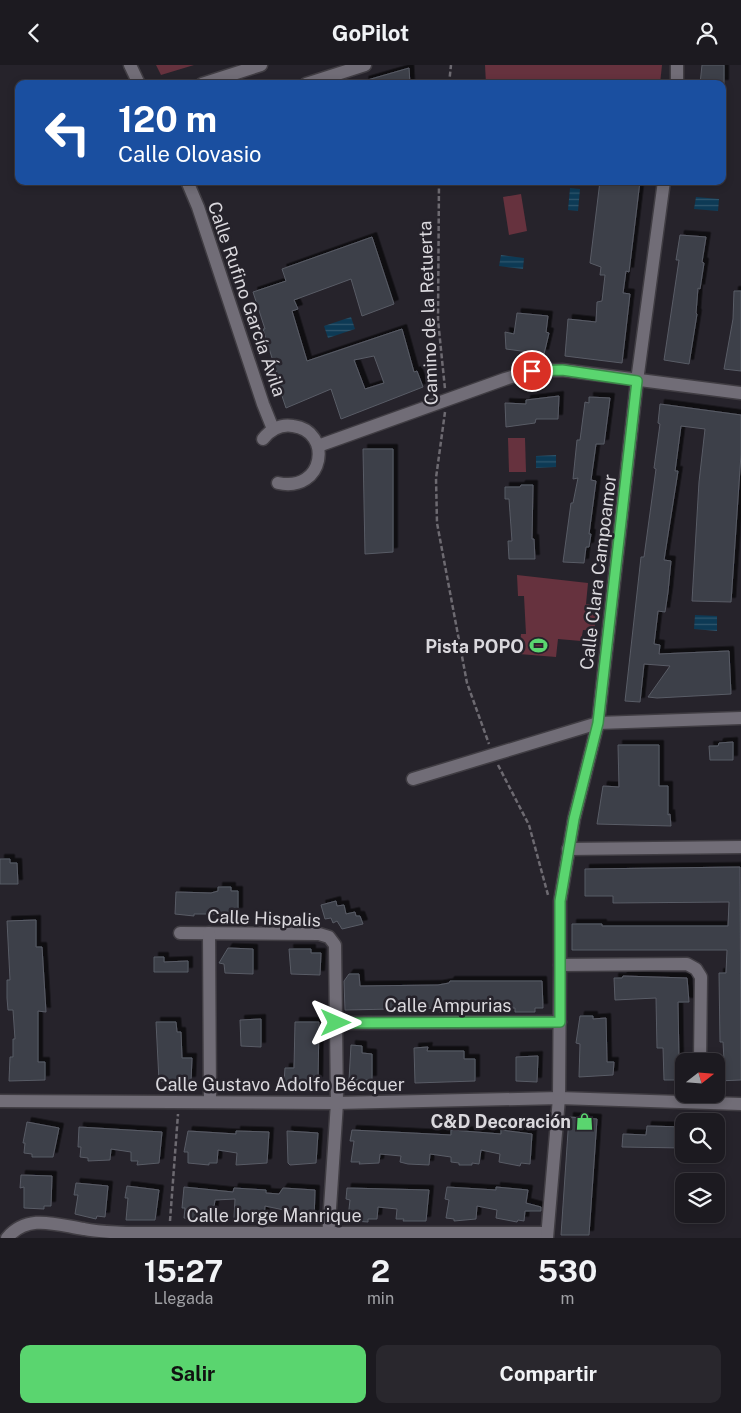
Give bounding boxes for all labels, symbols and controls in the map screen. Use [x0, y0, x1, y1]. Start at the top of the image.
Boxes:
icon: back [20, 19, 48, 47]
icon: person [693, 19, 721, 47]
text: GoPilot [332, 20, 409, 46]
text: 120 m [118, 99, 217, 140]
icon: left [35, 100, 100, 165]
text: Calle Olovasio [118, 141, 262, 167]
street label: Calle Rufino García Ávila [204, 198, 291, 399]
street label: Camino de la Retuerta [414, 220, 442, 406]
pin [511, 350, 553, 392]
icon: arrive [518, 357, 546, 385]
street label: Calle Clara Campoamor [576, 473, 620, 671]
place label: Pista POPO [425, 636, 524, 657]
sports icon: Pista POPO [528, 636, 548, 656]
street label: Calle Hispalis [207, 906, 321, 930]
street label: Calle Ampurias [385, 995, 511, 1016]
position arrow [309, 996, 361, 1048]
north arrow [675, 1053, 725, 1103]
map controls [675, 1053, 725, 1223]
street label: Calle Gustavo Adolfo Bécquer [155, 1074, 405, 1095]
place label: C&D Decoración [430, 1111, 571, 1132]
shop icon: C&D Decoración [575, 1111, 595, 1131]
button: search [675, 1113, 725, 1163]
button: layers [675, 1173, 725, 1223]
street label: Calle Jorge Manrique [186, 1205, 362, 1226]
text: 15:27 [144, 1253, 223, 1289]
text: 2 [371, 1253, 390, 1289]
text: 530 [538, 1253, 597, 1289]
text: Llegada [154, 1289, 213, 1308]
text: min [367, 1289, 394, 1308]
text: m [561, 1289, 574, 1308]
button: Salir [20, 1345, 366, 1403]
button: Compartir [376, 1345, 721, 1403]

